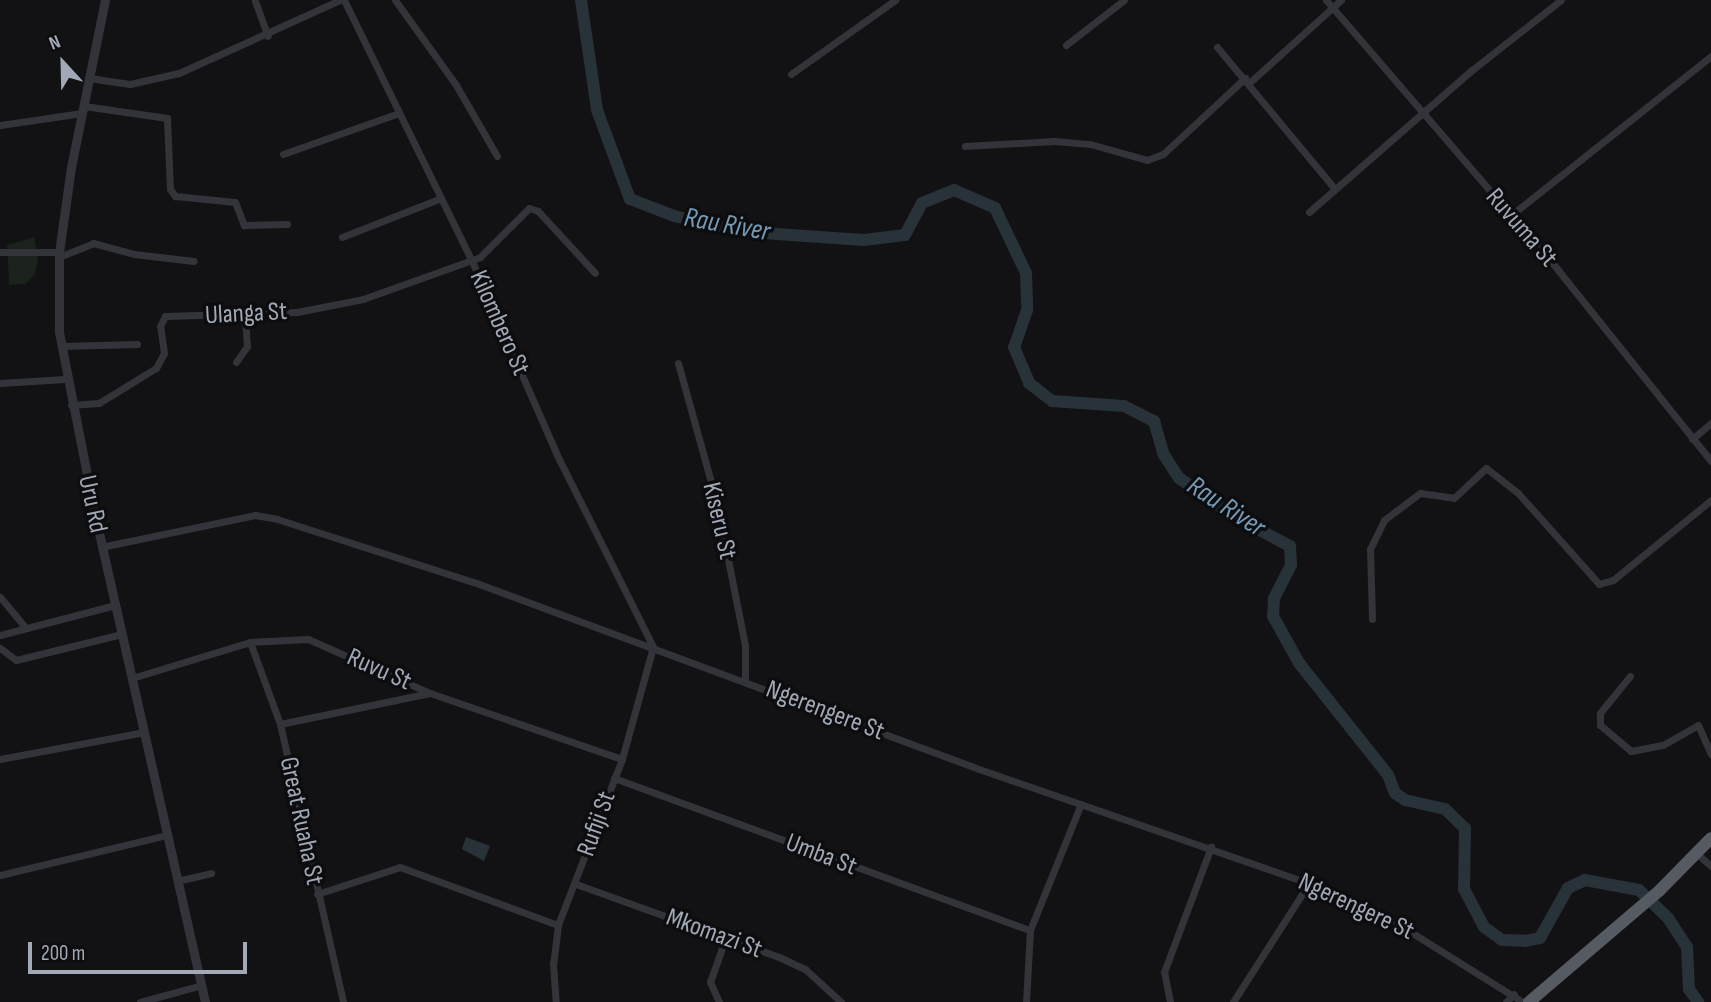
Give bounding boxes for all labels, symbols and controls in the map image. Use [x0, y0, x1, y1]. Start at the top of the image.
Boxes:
north arrow [28, 28, 98, 98]
text: N [46, 31, 64, 56]
street label: Ruvuma St [1478, 182, 1564, 274]
water label: Rau River [682, 201, 772, 249]
street label: Kilombero St [462, 266, 536, 380]
street label: Ulanga St [204, 296, 288, 332]
water label: Rau River [1181, 469, 1271, 545]
street label: Uru Rd [71, 472, 113, 536]
street label: Kiseru St [695, 480, 743, 562]
street label: Ruvu St [342, 642, 416, 698]
street label: Ngerengere St [762, 674, 888, 748]
street label: Great Ruaha St [272, 754, 330, 888]
street label: Rufiji St [571, 787, 623, 861]
street label: Umba St [781, 827, 861, 883]
street label: Ngerengere St [1293, 867, 1419, 947]
street label: Mkomazi St [662, 902, 766, 966]
scale bar [32, 928, 250, 972]
text: 200 m [41, 941, 85, 966]

